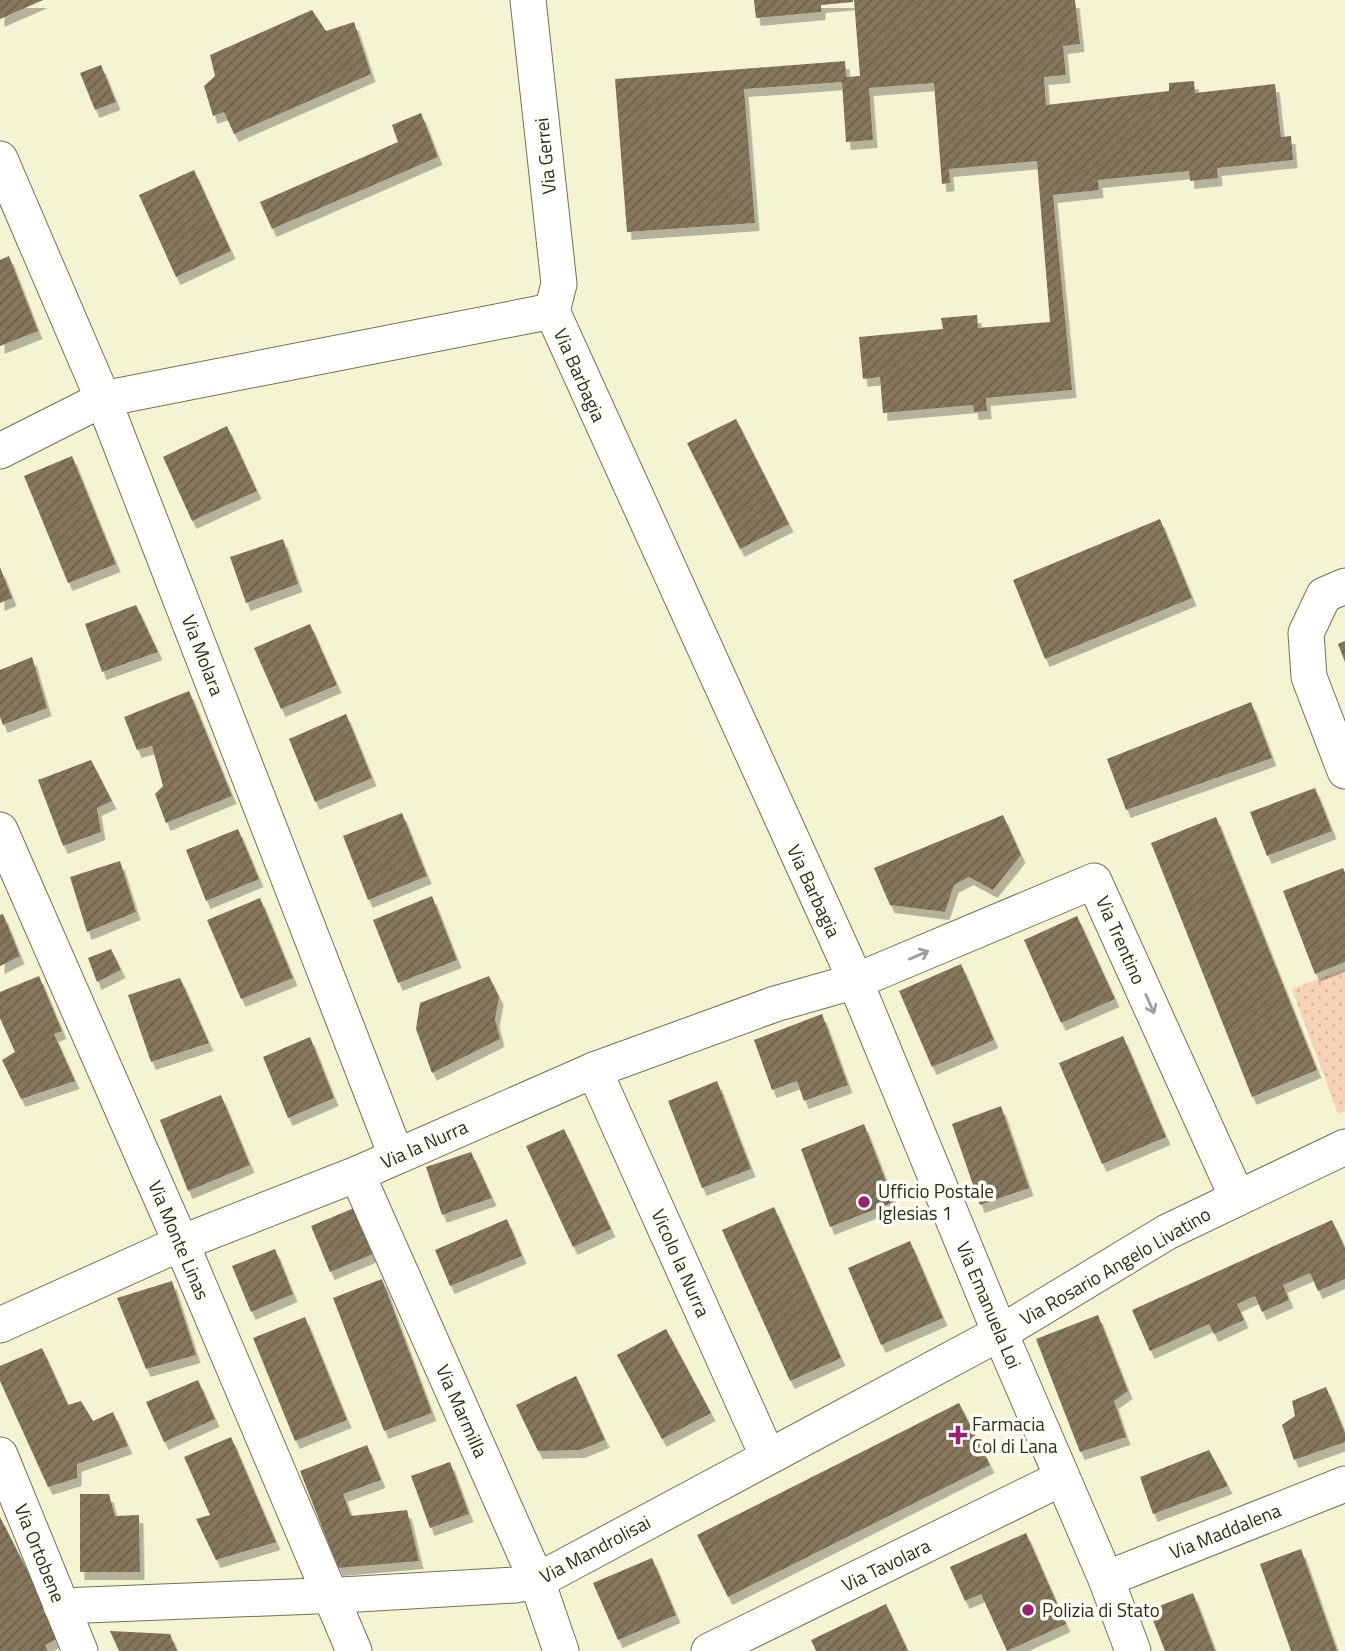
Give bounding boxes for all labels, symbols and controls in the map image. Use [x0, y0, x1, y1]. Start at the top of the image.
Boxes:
street label: Via Gerrei [526, 116, 563, 196]
street label: Via Barbagia [547, 323, 614, 427]
street label: Via Molara [175, 610, 232, 700]
street label: Via Barbagia [780, 839, 849, 943]
street label: Via Trentino [1089, 891, 1154, 989]
one-way arrow [907, 948, 929, 961]
one-way arrow [1144, 992, 1157, 1014]
street label: Via la Nurra [376, 1111, 472, 1176]
street label: Via Monte Linas [141, 1176, 218, 1304]
place label: Ufficio Postale Iglesias 1 [878, 1176, 994, 1227]
marker: Ufficio Postale Iglesias 1 [856, 1194, 872, 1210]
street label: Via Rosario Angelo Livatino [1014, 1199, 1216, 1332]
street label: Vicolo la Nurra [645, 1204, 718, 1322]
street label: Via Emanuela Loi [950, 1237, 1029, 1373]
street label: Via Marmilla [429, 1360, 496, 1462]
place label: Farmacia Col di Lana [972, 1409, 1058, 1460]
marker: Farmacia Col di Lana [950, 1427, 966, 1443]
street label: Via Maddalena [1165, 1495, 1285, 1566]
street label: Via Ortobene [8, 1499, 73, 1607]
street label: Via Mandrolisai [534, 1507, 655, 1590]
street label: Via Tavolara [836, 1530, 936, 1599]
place label: Polizia di Stato [1042, 1595, 1160, 1624]
marker: Polizia di Stato [1020, 1602, 1036, 1618]

